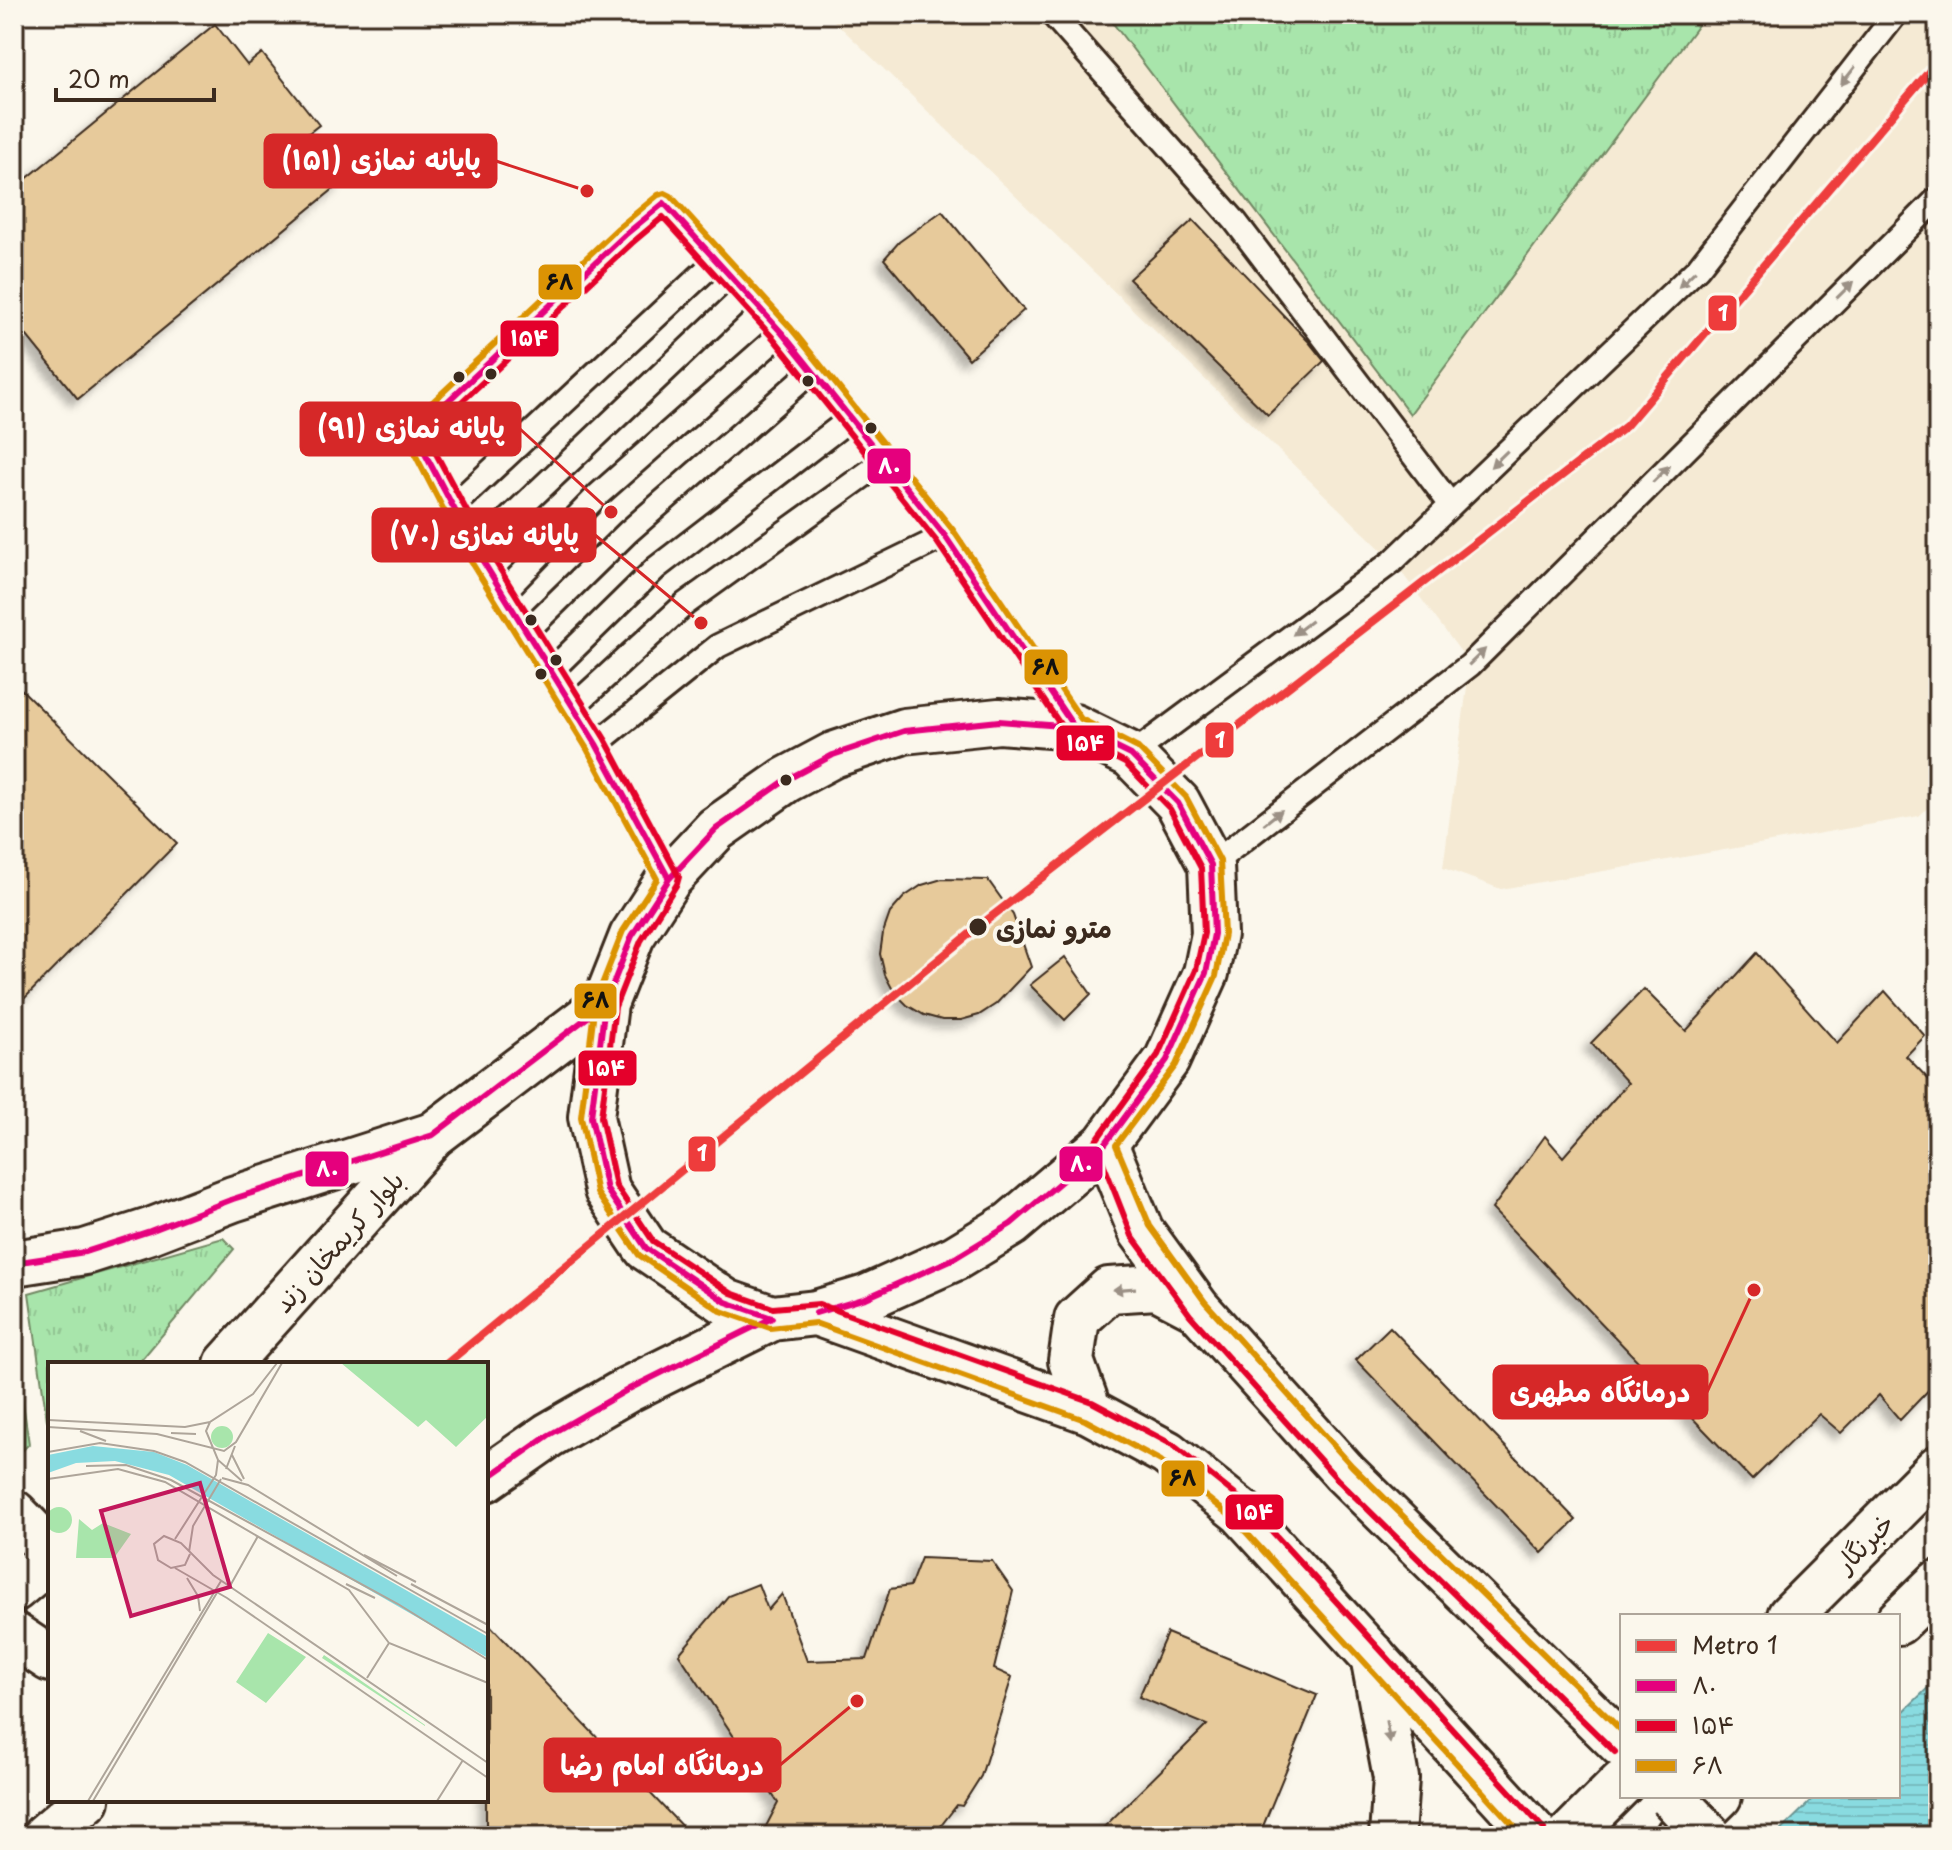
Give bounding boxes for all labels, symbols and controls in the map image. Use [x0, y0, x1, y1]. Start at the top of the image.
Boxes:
scale bar [56, 52, 214, 102]
text: 20 m [68, 60, 130, 96]
one-way arrow [1841, 66, 1857, 86]
callout: پایانه نمازی (۱۵۱) [265, 135, 496, 187]
text: پایانه نمازی (۱۵۱) [282, 137, 480, 180]
line badge: ۶۸ [537, 263, 583, 301]
text: ۶۸ [546, 264, 574, 297]
one-way arrow [1678, 270, 1697, 288]
one-way arrow [1835, 281, 1854, 300]
line badge: 1 [1707, 294, 1738, 332]
text: 1 [1718, 295, 1728, 328]
line badge: ۱۵۴ [499, 319, 560, 358]
text: ۱۵۴ [511, 320, 549, 353]
unlabelled marker [483, 366, 499, 382]
unlabelled marker [451, 369, 467, 385]
unlabelled marker [800, 373, 816, 389]
callout: پایانه نمازی (۹۱) [301, 403, 520, 455]
text: پایانه نمازی (۹۱) [317, 405, 505, 448]
unlabelled marker [863, 420, 879, 436]
line badge: ۸۰ [866, 447, 912, 485]
text: ۸۰ [878, 448, 901, 481]
one-way arrow [1490, 449, 1509, 468]
one-way arrow [1651, 465, 1670, 483]
callout: پایانه نمازی (۷۰) [373, 509, 595, 561]
text: پایانه نمازی (۷۰) [389, 512, 579, 555]
unlabelled marker [523, 612, 539, 628]
one-way arrow [1292, 620, 1313, 636]
line badge: ۶۸ [1023, 648, 1069, 686]
one-way arrow [1467, 648, 1486, 667]
text: ۶۸ [1032, 649, 1060, 682]
unlabelled marker [548, 652, 564, 668]
unlabelled marker [533, 666, 549, 682]
line badge: 1 [1204, 721, 1235, 759]
text: 1 [1215, 722, 1225, 755]
line badge: ۱۵۴ [1055, 724, 1116, 762]
text: ۱۵۴ [1067, 725, 1105, 758]
unlabelled marker [778, 772, 794, 788]
one-way arrow [1263, 810, 1283, 826]
place label: مترو نمازی [996, 908, 1112, 947]
marker: مترو نمازی [967, 916, 989, 938]
line badge: ۶۸ [573, 982, 618, 1020]
text: ۶۸ [582, 982, 610, 1015]
line badge: ۱۵۴ [577, 1049, 638, 1087]
text: ۱۵۴ [588, 1050, 626, 1083]
line badge: 1 [687, 1135, 717, 1173]
text: 1 [697, 1135, 707, 1168]
line badge: ۸۰ [1058, 1145, 1104, 1183]
text: ۸۰ [1070, 1146, 1093, 1179]
line badge: ۸۰ [304, 1150, 350, 1188]
text: ۸۰ [316, 1151, 339, 1184]
street label: بلوار کریمخان زند [263, 1161, 413, 1321]
one-way arrow [1111, 1283, 1136, 1296]
inset map [48, 1362, 488, 1802]
callout: درمانگاه مطهری [1494, 1366, 1707, 1418]
text: درمانگاه مطهری [1510, 1369, 1690, 1412]
line badge: ۶۸ [1160, 1459, 1206, 1498]
text: ۶۸ [1169, 1460, 1197, 1493]
line badge: ۱۵۴ [1224, 1493, 1285, 1531]
text: ۱۵۴ [1236, 1494, 1274, 1527]
street label: خبرنگار [1824, 1503, 1903, 1582]
legend [1620, 1614, 1900, 1798]
text: Metro 1 [1692, 1626, 1778, 1662]
text: ۸۰ [1692, 1666, 1717, 1702]
text: ۱۵۴ [1692, 1706, 1735, 1742]
one-way arrow [1382, 1720, 1394, 1745]
callout: درمانگاه امام رضا [545, 1739, 780, 1791]
text: درمانگاه امام رضا [560, 1742, 764, 1787]
text: ۶۸ [1692, 1746, 1723, 1782]

